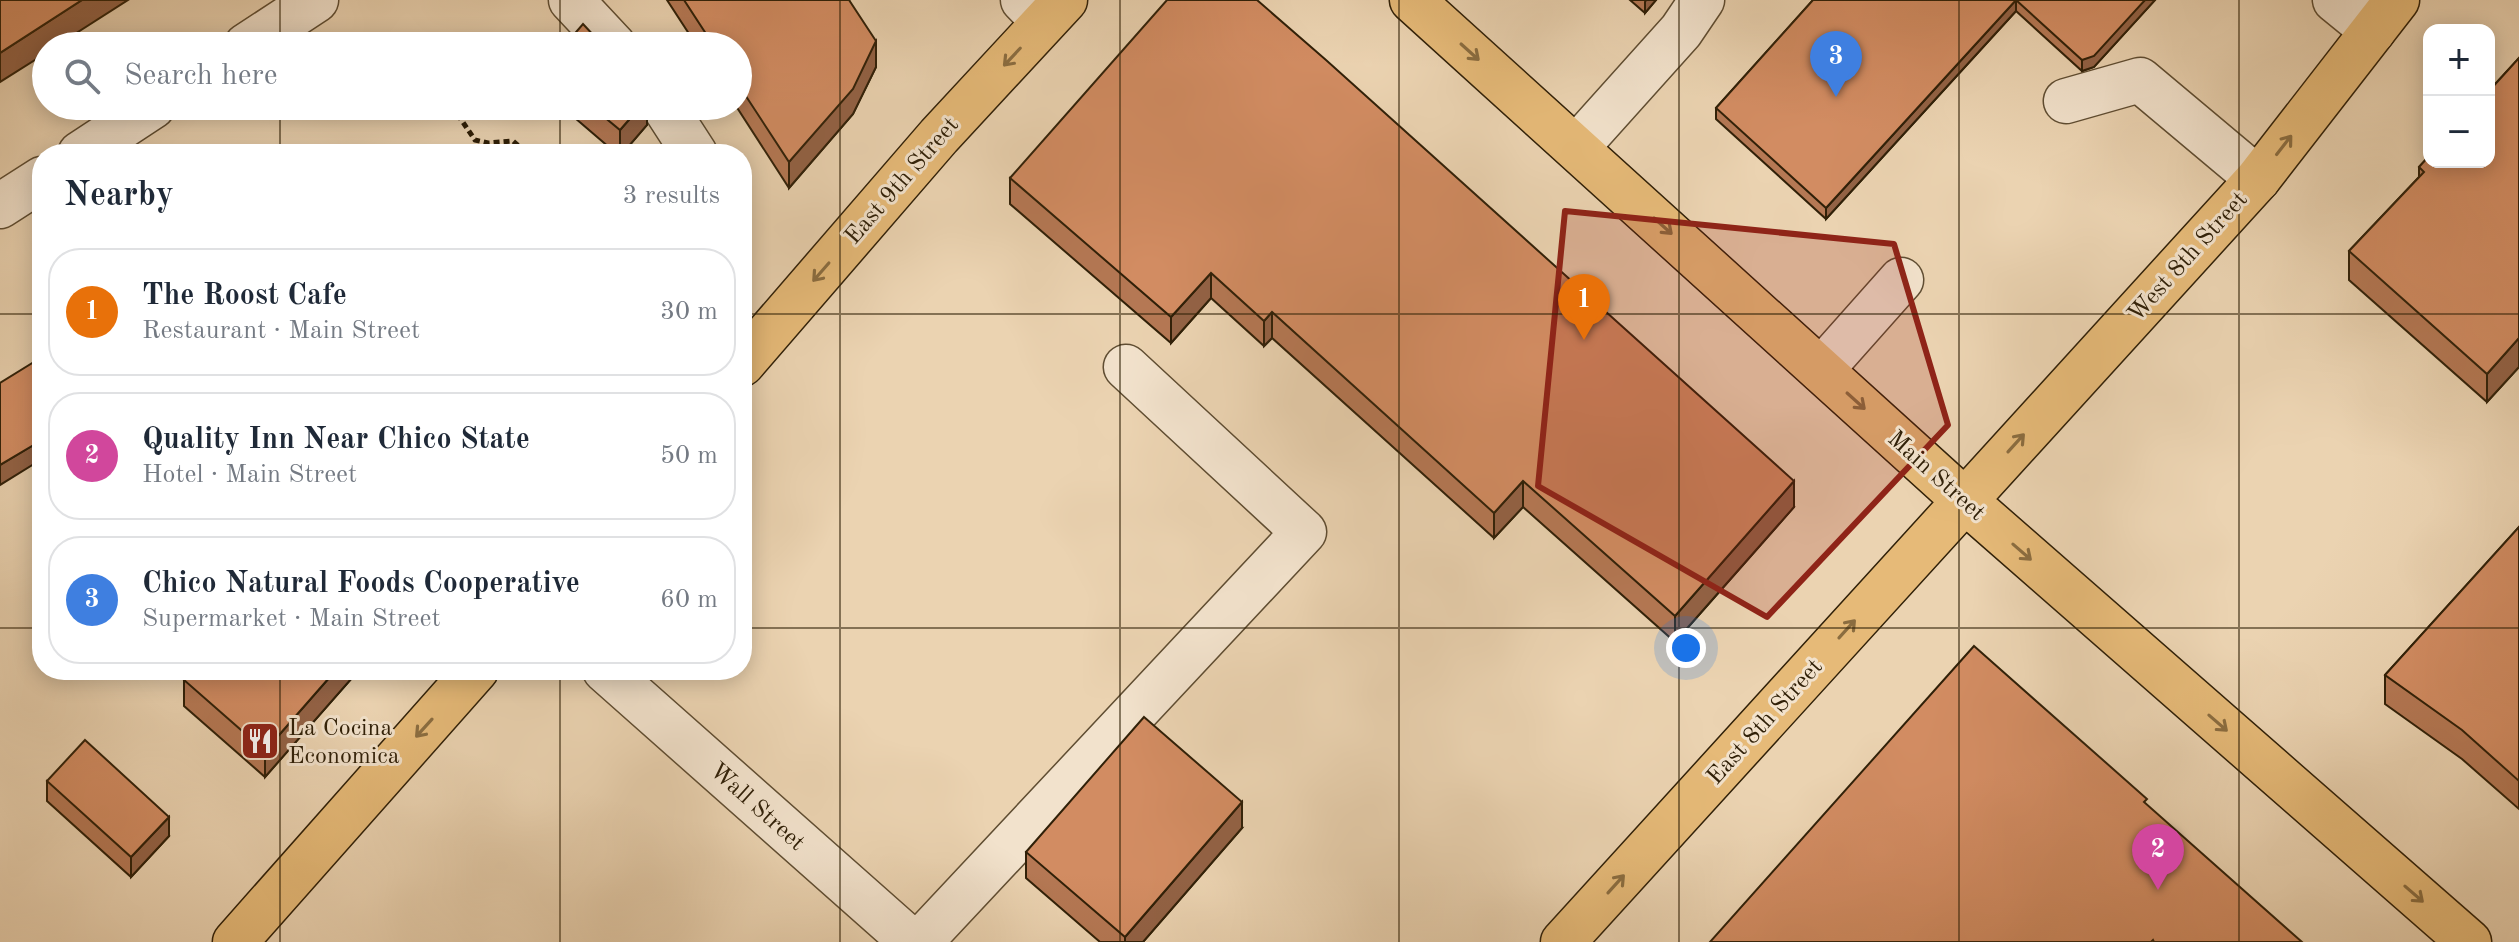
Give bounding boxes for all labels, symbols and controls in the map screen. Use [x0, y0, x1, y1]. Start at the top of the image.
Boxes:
map controls [2423, 24, 2495, 168]
button: + [2423, 24, 2495, 96]
pin: 3 [1810, 31, 1862, 97]
search box [32, 32, 752, 120]
one-way arrow [1460, 43, 1480, 62]
one-way arrow [1003, 47, 1022, 67]
icon: search [60, 54, 104, 98]
text: Search here [124, 61, 278, 91]
button: − [2423, 96, 2495, 168]
street label: East 9th Street [841, 113, 964, 249]
one-way arrow [2275, 135, 2292, 156]
text: Nearby [64, 179, 174, 213]
text: 3 results [622, 183, 720, 209]
street label: West 8th Street [2124, 188, 2253, 327]
one-way arrow [1653, 217, 1673, 236]
one-way arrow [812, 262, 830, 282]
pin: 1 [1558, 274, 1610, 340]
text: The Roost Cafe [142, 281, 347, 311]
text: 1 [84, 299, 100, 325]
text: 30 m [660, 299, 718, 325]
text: Restaurant · Main Street [142, 318, 420, 344]
one-way arrow [1845, 391, 1865, 409]
text: Quality Inn Near Chico State [142, 425, 530, 455]
street label: Main Street [1882, 427, 1989, 526]
one-way arrow [2007, 433, 2025, 453]
text: 2 [84, 443, 100, 469]
text: 50 m [660, 443, 718, 469]
text: Hotel · Main Street [142, 462, 357, 488]
one-way arrow [2012, 542, 2032, 560]
text: Chico Natural Foods Cooperative [142, 569, 580, 599]
text: 3 [84, 587, 100, 613]
text: 60 m [660, 587, 718, 613]
text: Supermarket · Main Street [142, 606, 441, 632]
one-way arrow [1837, 620, 1855, 640]
your location [1666, 628, 1706, 668]
street label: East 8th Street [1703, 655, 1828, 790]
one-way arrow [2208, 713, 2228, 731]
place label: La Cocina Economica [288, 717, 400, 769]
one-way arrow [416, 718, 434, 738]
restaurant icon: La Cocina Economica [239, 720, 281, 762]
street label: Wall Street [704, 759, 809, 856]
pin: 2 [2132, 824, 2184, 890]
one-way arrow [1606, 875, 1624, 895]
one-way arrow [2404, 885, 2424, 903]

